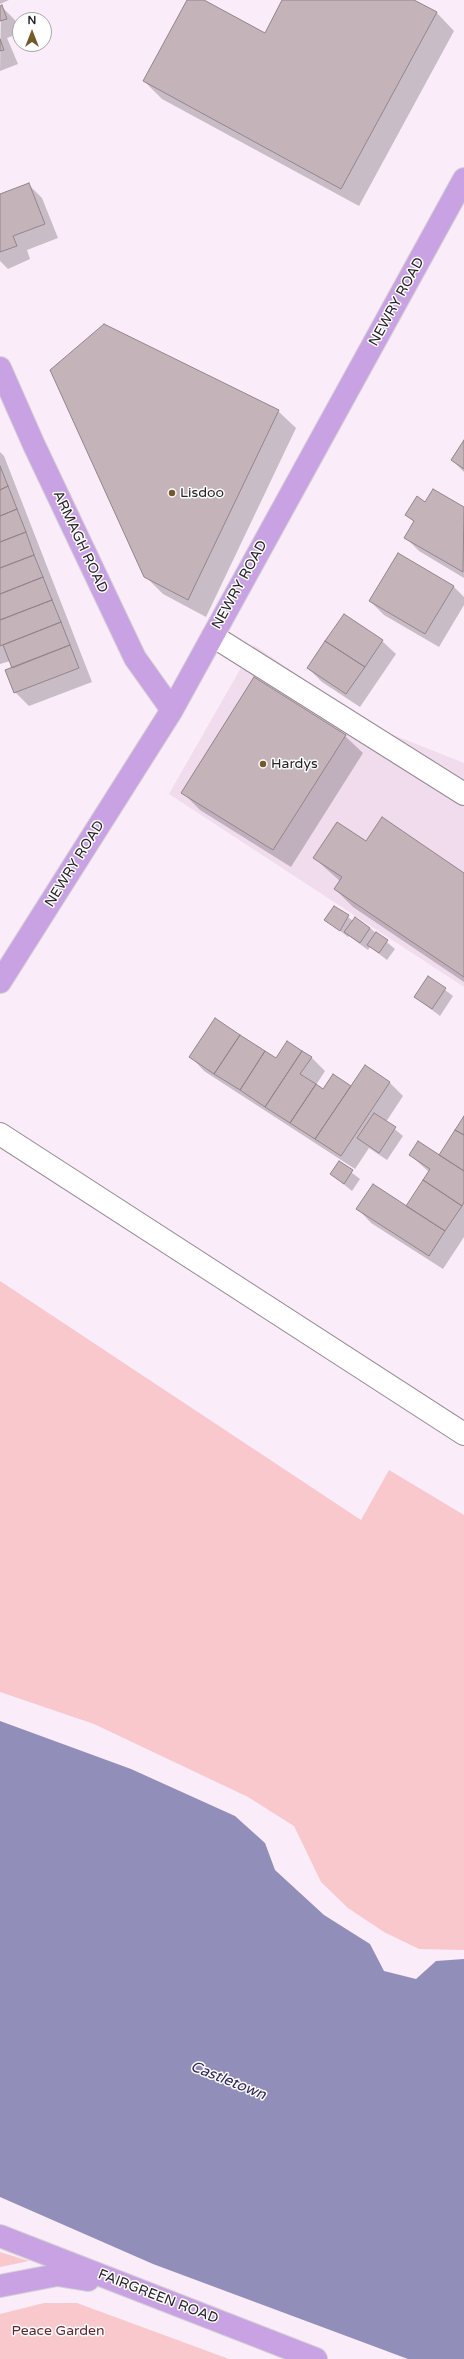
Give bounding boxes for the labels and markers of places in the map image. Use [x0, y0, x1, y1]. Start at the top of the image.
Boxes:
place label: Lisdoo [180, 485, 224, 501]
marker: Lisdoo [167, 488, 177, 498]
place label: Hardys [271, 756, 318, 772]
marker: Hardys [258, 759, 268, 769]

